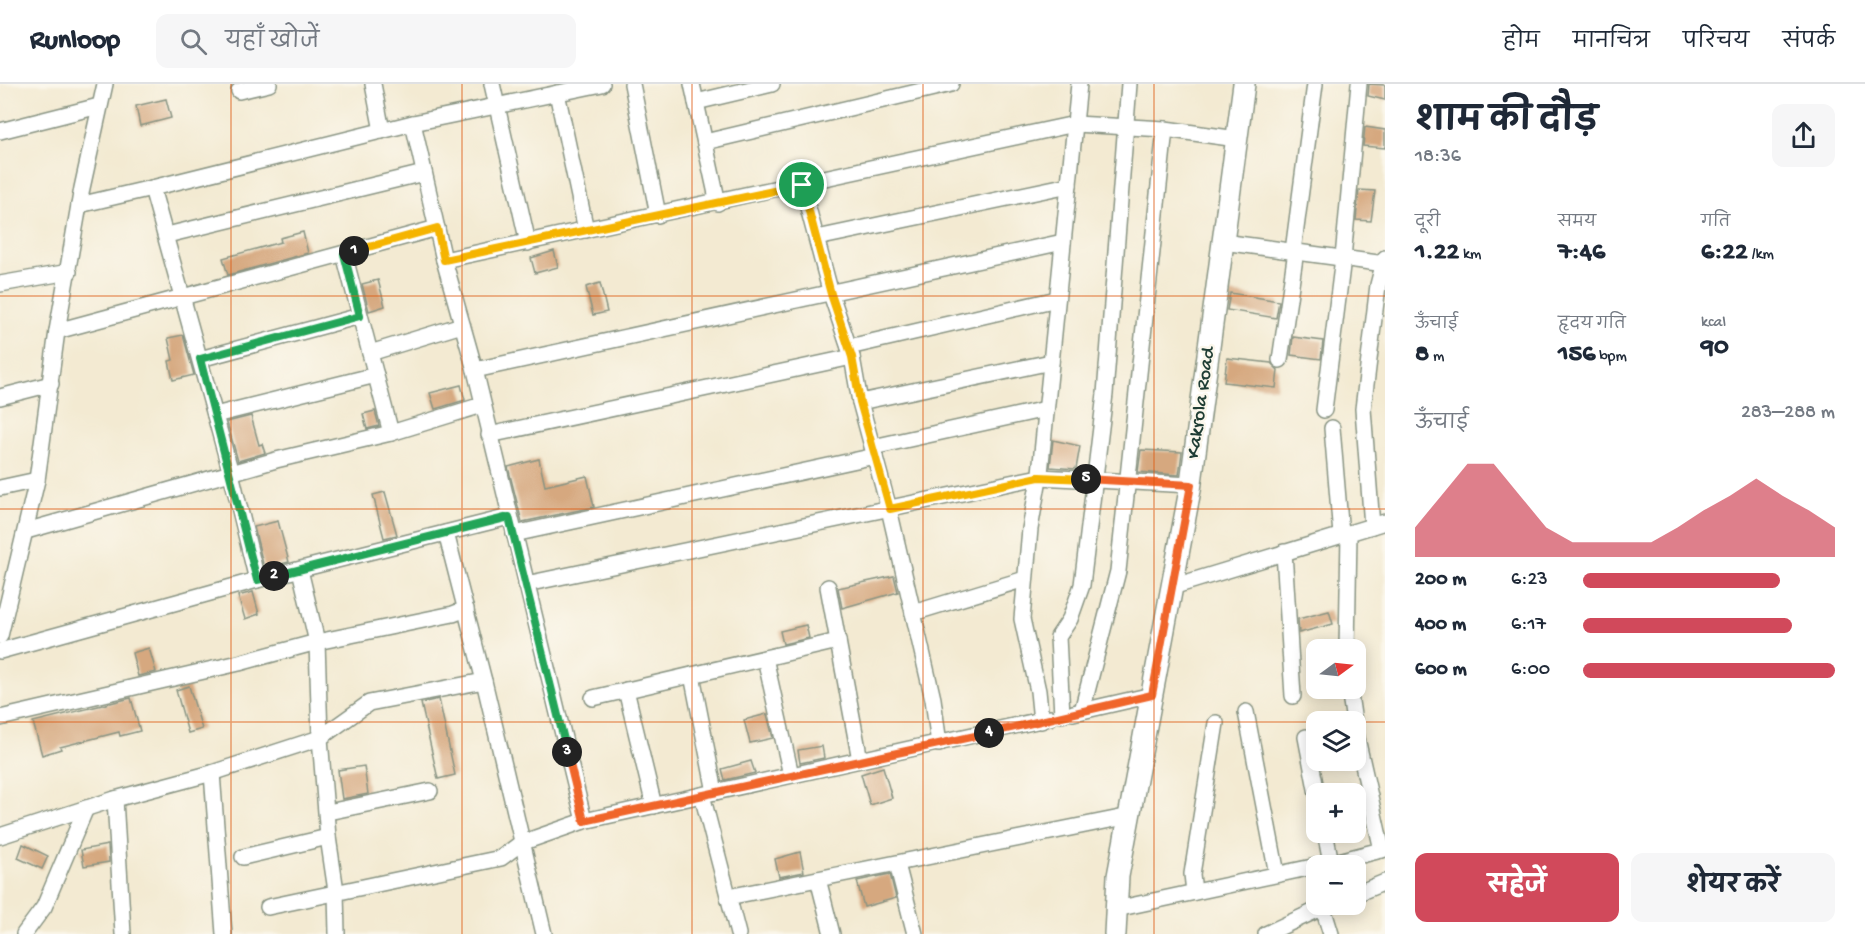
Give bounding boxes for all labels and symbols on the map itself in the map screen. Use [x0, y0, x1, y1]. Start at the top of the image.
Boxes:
pin [776, 159, 827, 210]
pin: 1 [339, 236, 369, 266]
street label: Kakrola Road [1183, 343, 1222, 460]
pin: 5 [1071, 464, 1101, 494]
pin: 2 [259, 561, 289, 591]
north arrow [1306, 639, 1366, 699]
pin: 4 [974, 718, 1004, 748]
pin: 3 [552, 737, 582, 767]

